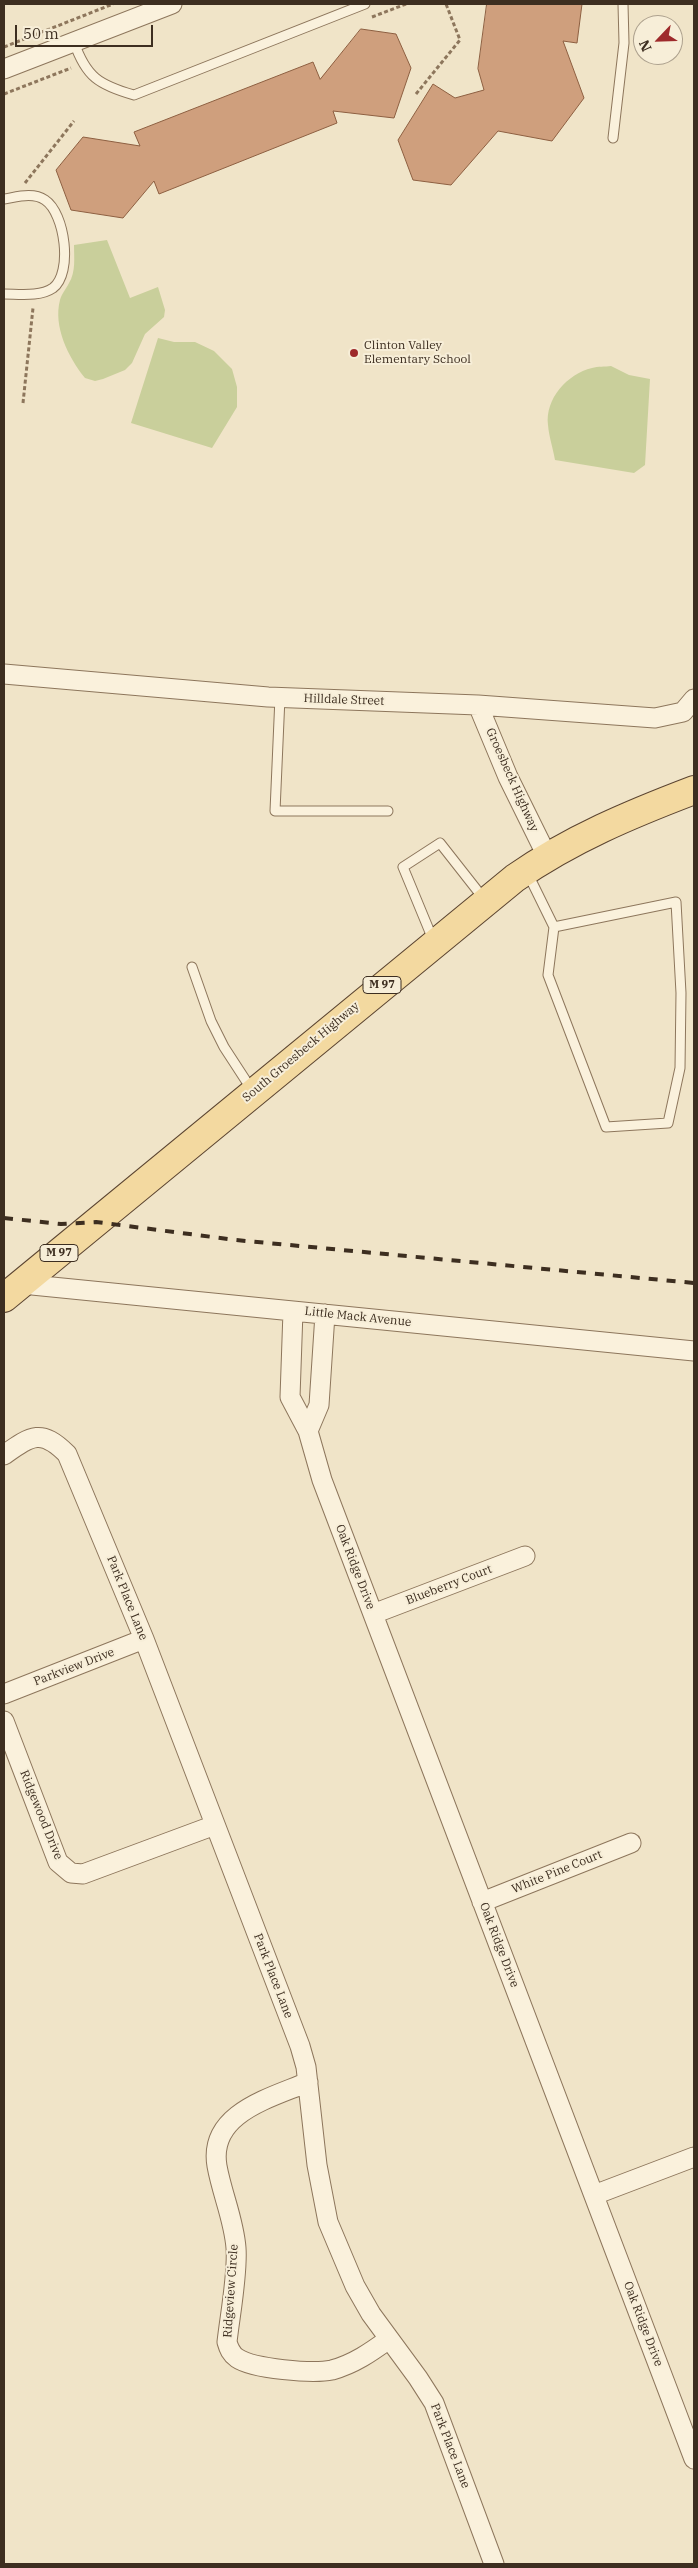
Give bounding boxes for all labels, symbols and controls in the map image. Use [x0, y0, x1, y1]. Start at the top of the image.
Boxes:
scale bar [18, 15, 155, 47]
north arrow [633, 15, 683, 65]
text: 50 m [23, 24, 59, 43]
text: N [635, 37, 656, 54]
place label: Clinton Valley Elementary School [364, 339, 471, 367]
marker: Clinton Valley Elementary School [348, 347, 360, 359]
street label: Hilldale Street [303, 691, 385, 709]
street label: Groesbeck Highway [483, 726, 541, 834]
road number: M 97 [363, 976, 401, 994]
street label: South Groesbeck Highway [240, 999, 362, 1105]
road number: M 97 [40, 1244, 78, 1262]
street label: Little Mack Avenue [304, 1304, 412, 1330]
street label: Oak Ridge Drive [332, 1522, 378, 1612]
street label: Park Place Lane [104, 1554, 150, 1642]
street label: Blueberry Court [404, 1562, 494, 1608]
street label: Parkview Drive [32, 1645, 116, 1689]
street label: Ridgewood Drive [16, 1768, 66, 1862]
street label: White Pine Court [510, 1847, 604, 1897]
street label: Oak Ridge Drive [476, 1900, 522, 1990]
street label: Park Place Lane [250, 1932, 296, 2020]
street label: Ridgeview Circle [221, 2244, 241, 2338]
street label: Oak Ridge Drive [620, 2279, 666, 2369]
street label: Park Place Lane [427, 2402, 473, 2490]

